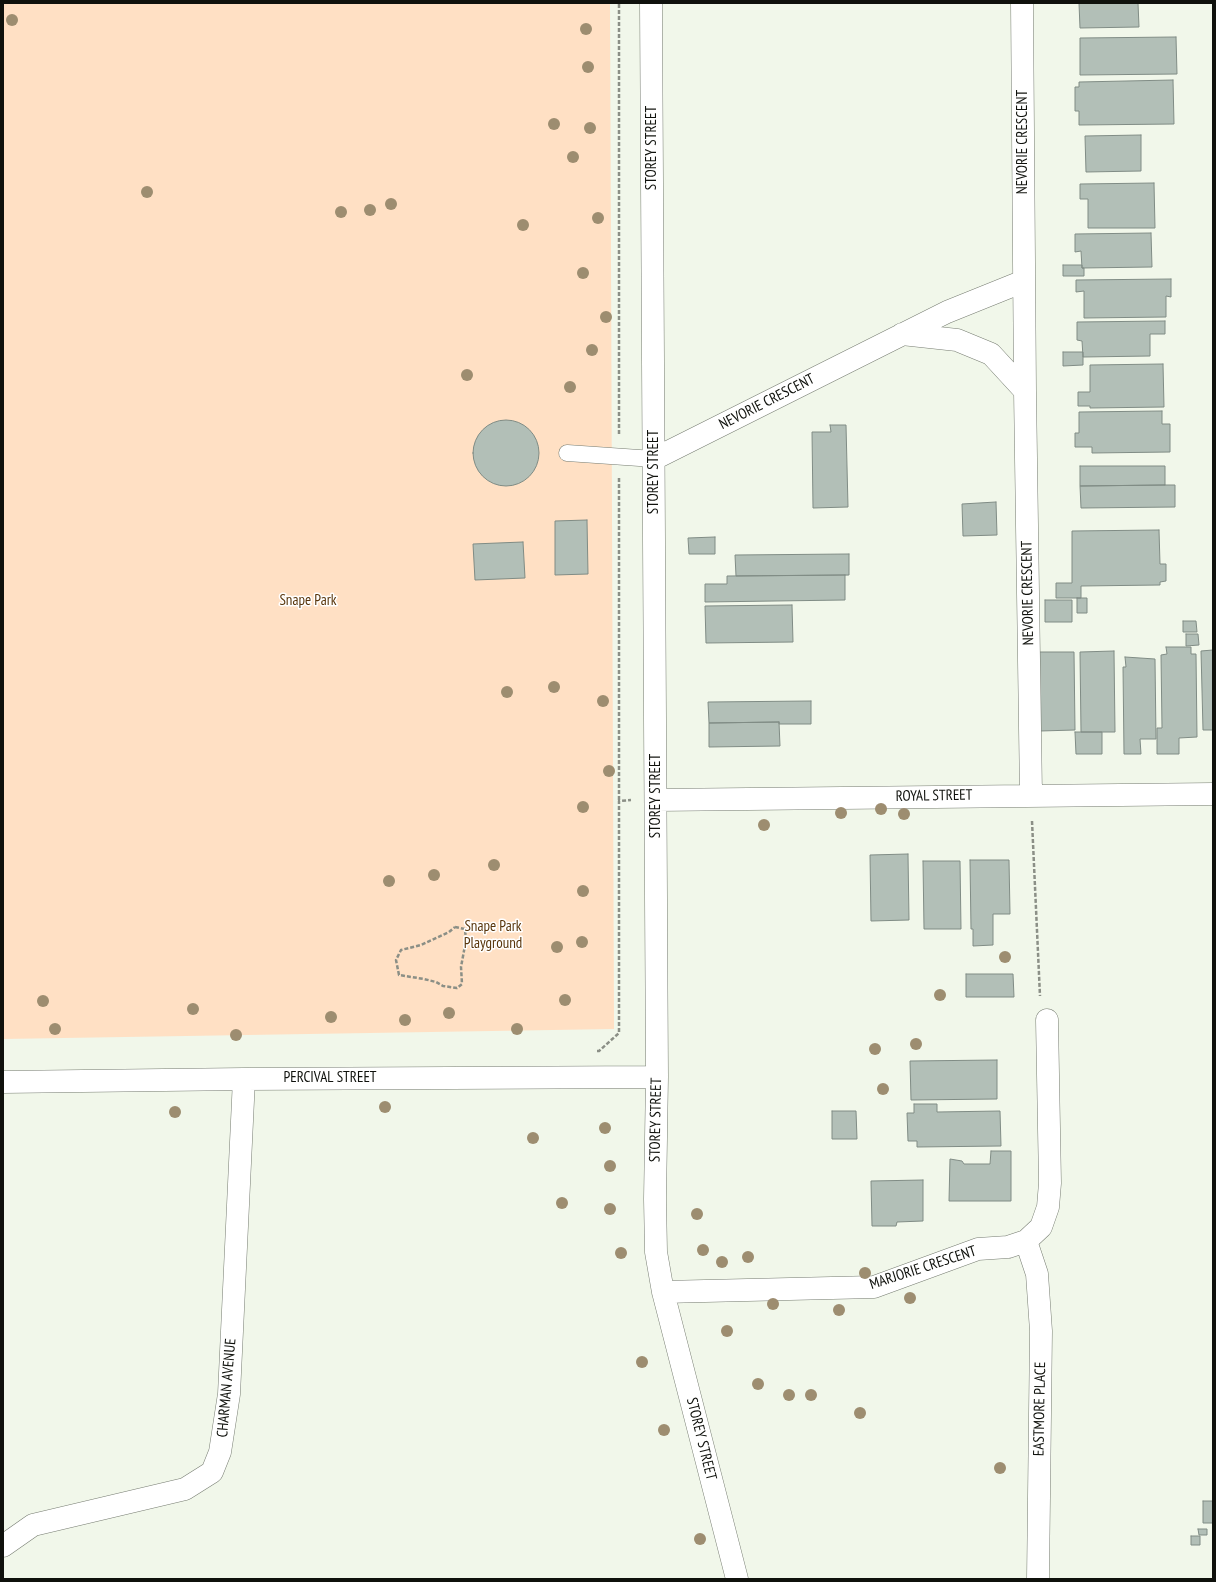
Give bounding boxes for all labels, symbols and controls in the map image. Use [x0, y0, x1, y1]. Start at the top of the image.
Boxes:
street label: NEVORIE CRESCENT [1014, 90, 1032, 194]
street label: STOREY STREET [643, 106, 661, 190]
street label: NEVORIE CRESCENT [716, 370, 818, 434]
street label: STOREY STREET [645, 430, 663, 514]
street label: NEVORIE CRESCENT [1018, 541, 1038, 645]
park label: Snape Park [279, 592, 337, 610]
street label: STOREY STREET [647, 754, 665, 838]
street label: ROYAL STREET [895, 786, 973, 806]
park label: Snape Park Playground [464, 918, 522, 953]
street label: PERCIVAL STREET [283, 1069, 377, 1087]
street label: STOREY STREET [646, 1078, 666, 1162]
street label: MARJORIE CRESCENT [867, 1242, 979, 1294]
street label: CHARMAN AVENUE [214, 1338, 240, 1438]
street label: EASTMORE PLACE [1030, 1362, 1050, 1456]
street label: STOREY STREET [682, 1396, 720, 1482]

